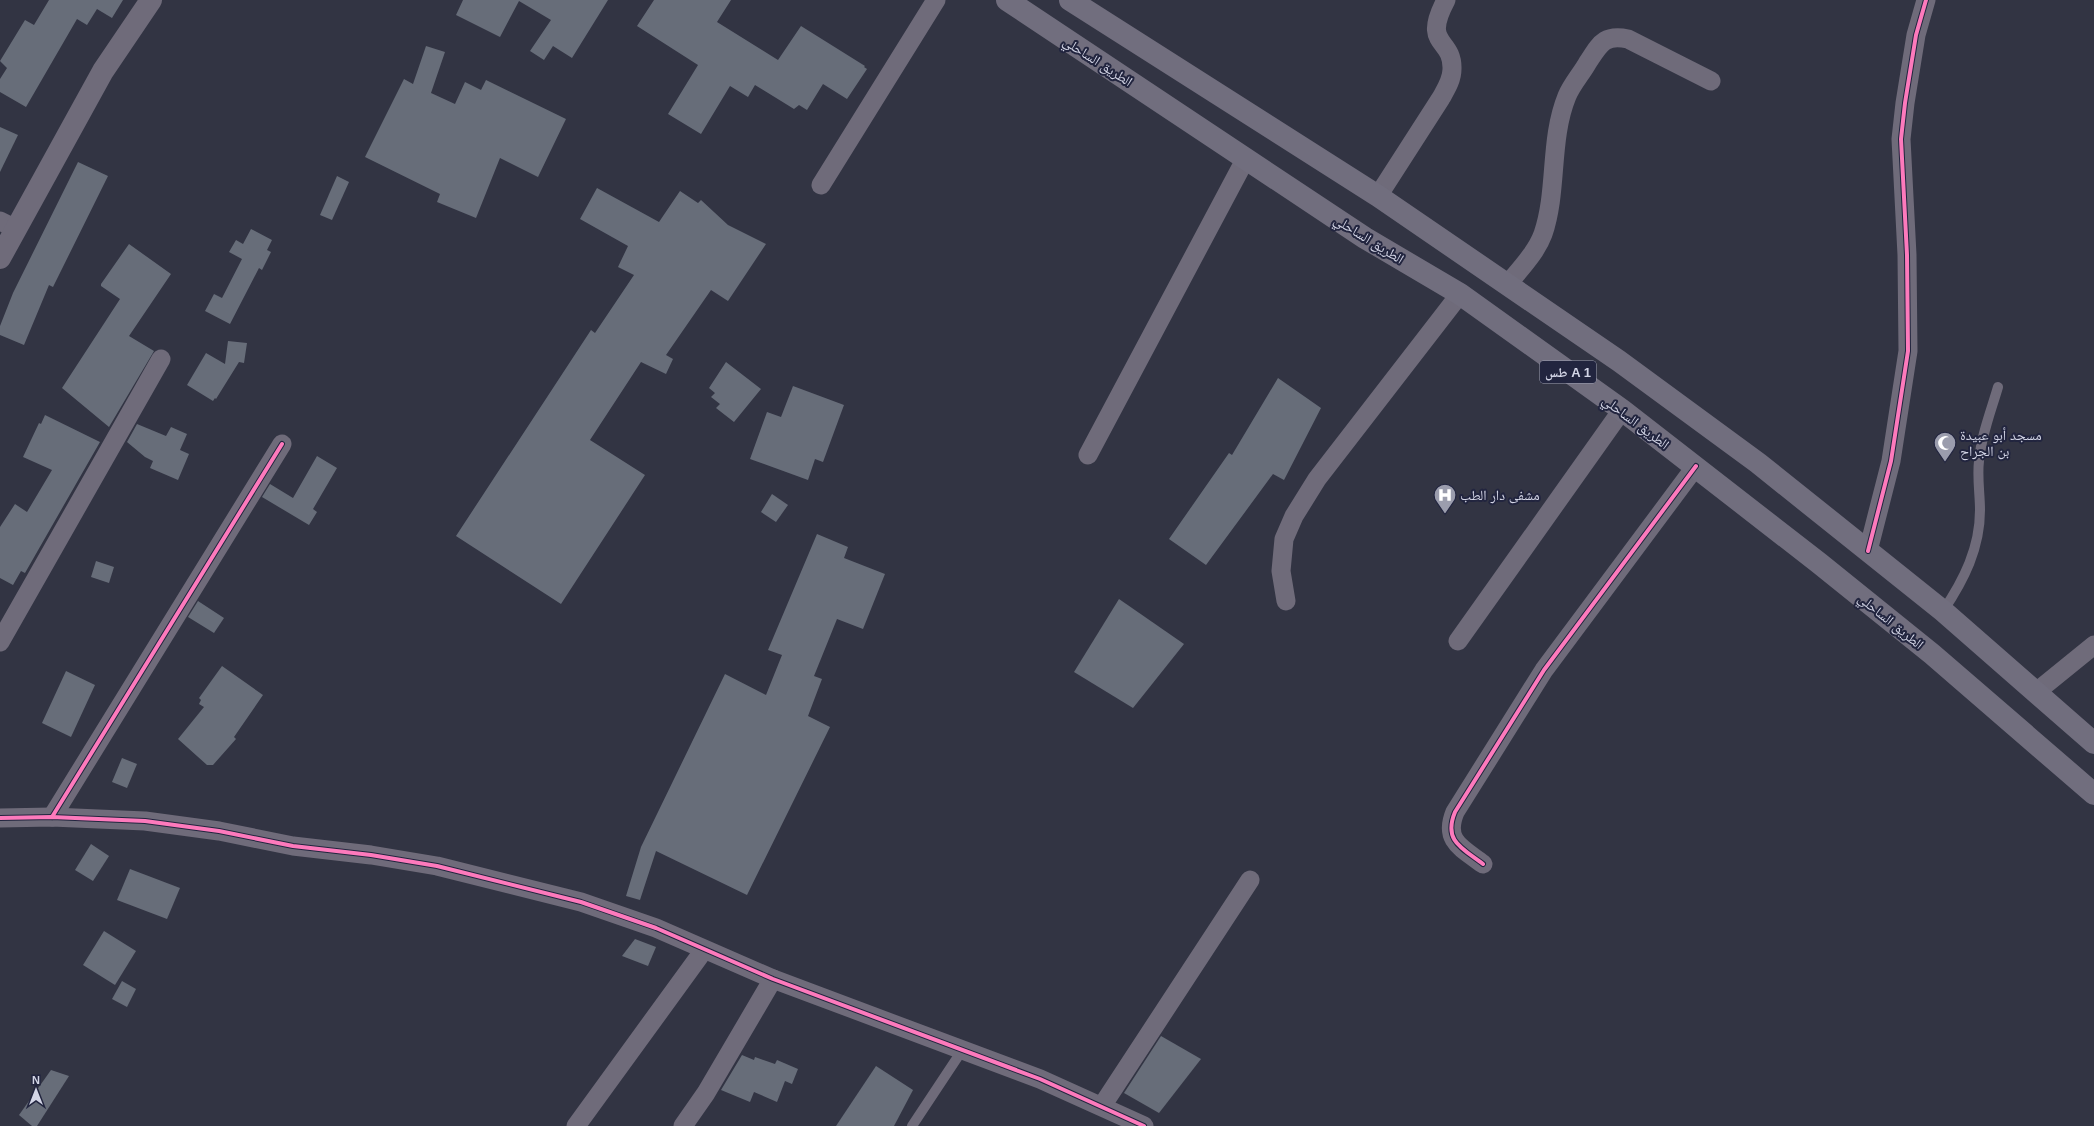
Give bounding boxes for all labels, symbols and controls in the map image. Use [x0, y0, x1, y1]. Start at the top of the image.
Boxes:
street label: الطريق الساحلي [1058, 33, 1136, 92]
street label: الطريق الساحلي [1329, 211, 1407, 270]
road number: طس A 1 [1540, 361, 1596, 383]
street label: الطريق الساحلي [1597, 392, 1673, 455]
place label: مسجد أبو عبيدة بن الجراح [1960, 427, 2042, 461]
mosque icon: مسجد أبو عبيدة بن الجراح [1932, 430, 1958, 463]
hospital icon: مشفى دار الطب [1432, 482, 1458, 515]
place label: مشفى دار الطب [1460, 487, 1540, 504]
street label: الطريق الساحلي [1853, 590, 1927, 655]
north arrow [16, 1070, 56, 1110]
text: N [32, 1074, 40, 1086]

